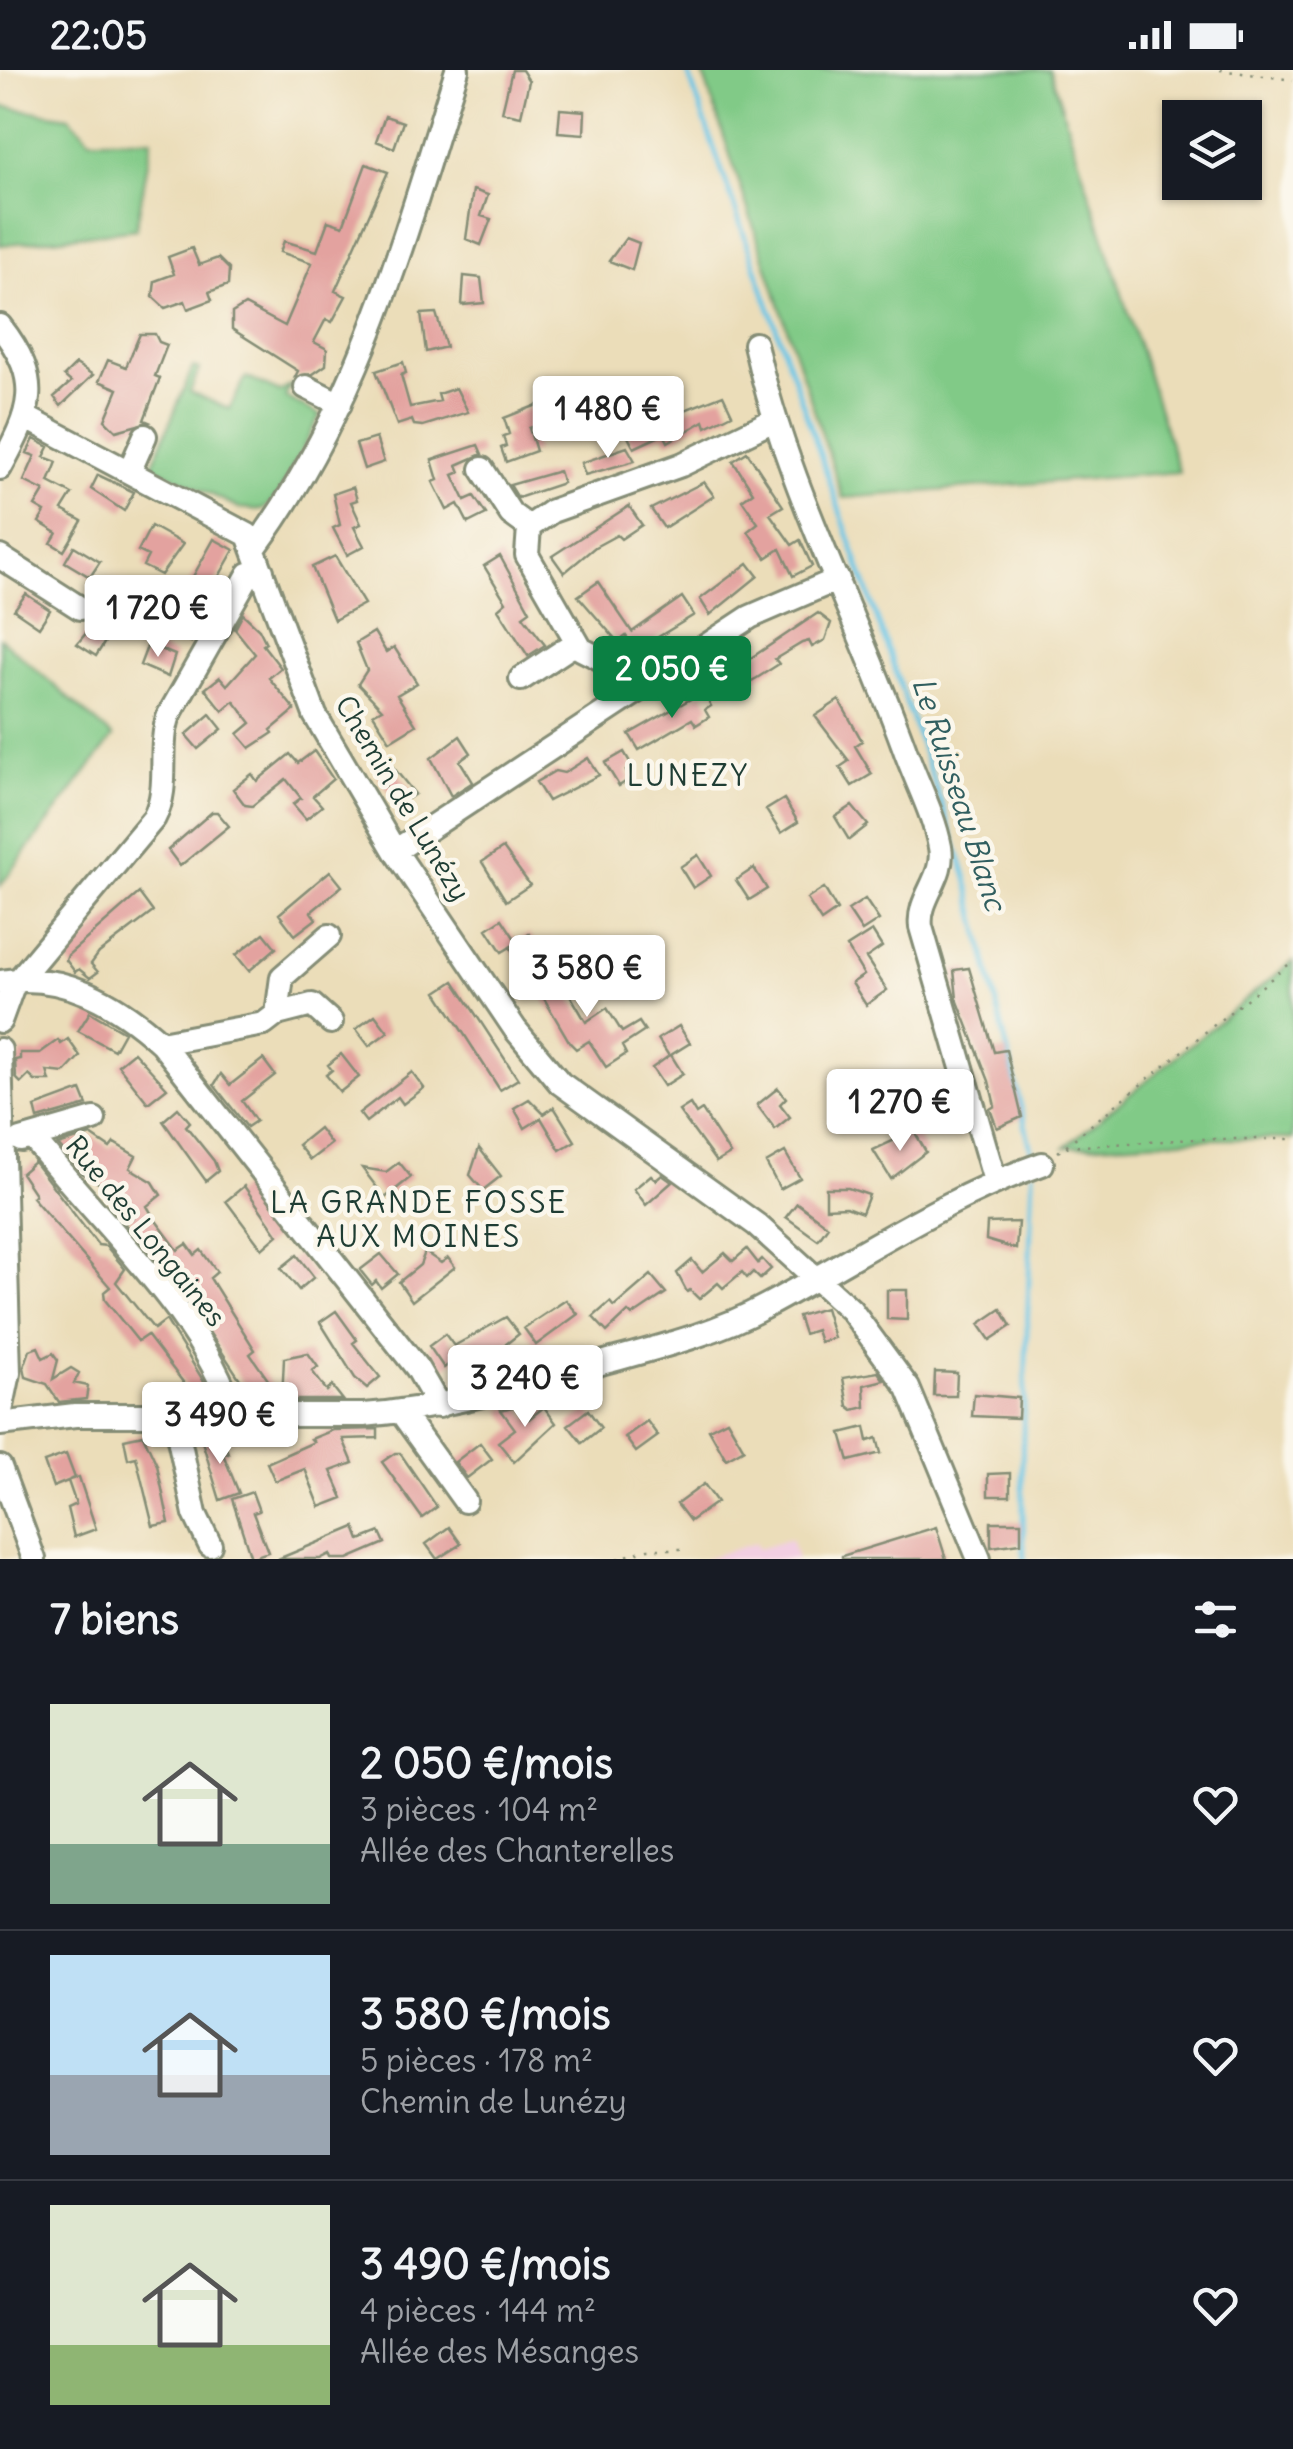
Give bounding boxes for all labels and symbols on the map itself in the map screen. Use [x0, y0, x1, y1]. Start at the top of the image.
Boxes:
pin: 1 480 € [516, 376, 700, 461]
pin: 1 720 € [66, 575, 250, 660]
pin: 2 050 € [580, 636, 764, 721]
water label: Le Ruisseau Blanc [904, 672, 1016, 918]
street label: Chemin de Lunézy [327, 689, 479, 907]
district label: LUNEZY [626, 756, 750, 794]
pin: 3 580 € [495, 935, 679, 1020]
pin: 1 270 € [808, 1069, 992, 1154]
street label: Rue des Longaines [58, 1128, 234, 1334]
district label: LA GRANDE FOSSE AUX MOINES [270, 1183, 568, 1255]
pin: 3 240 € [433, 1345, 617, 1430]
pin: 3 490 € [128, 1382, 312, 1467]

